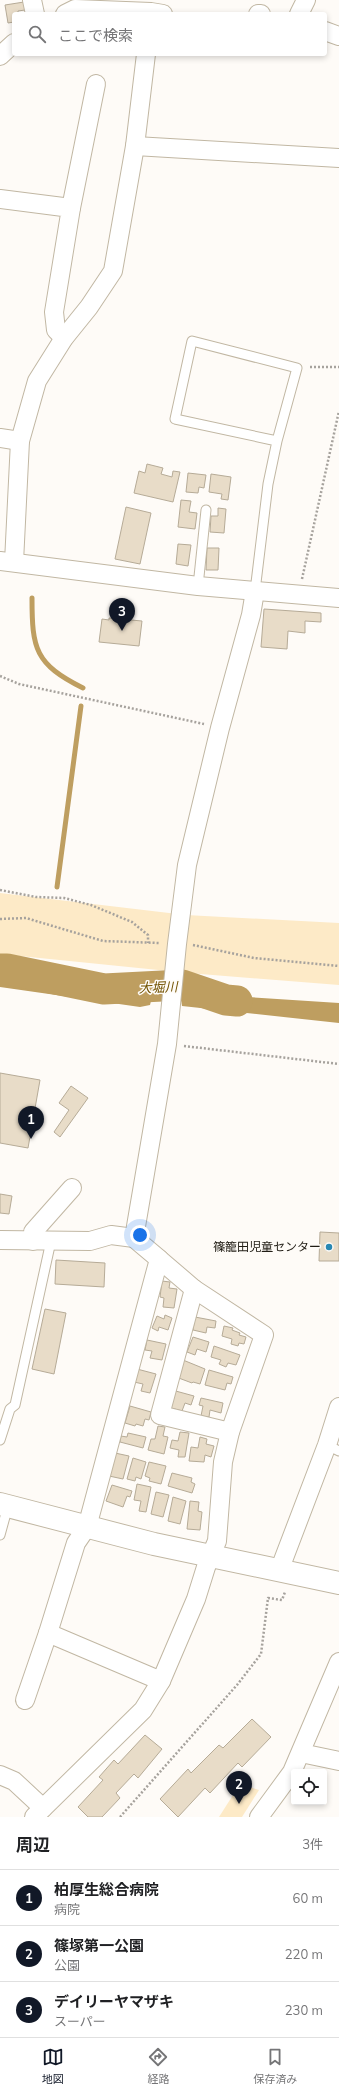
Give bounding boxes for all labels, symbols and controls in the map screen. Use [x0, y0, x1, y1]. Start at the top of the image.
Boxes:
search box [12, 12, 327, 56]
icon: search [26, 23, 48, 45]
text: ここで検索 [58, 26, 133, 45]
pin: 3 [109, 598, 135, 631]
water label: 大堀川 [138, 978, 180, 996]
pin: 1 [18, 1106, 44, 1139]
your location [130, 1225, 150, 1245]
place label: 篠籠田児童センター [213, 1239, 321, 1254]
marker: 篠籠田児童センター [324, 1242, 334, 1252]
map controls [291, 1769, 327, 1805]
button: locate [291, 1769, 327, 1805]
pin: 2 [226, 1771, 252, 1804]
text: 周辺 [16, 1834, 50, 1855]
text: 3件 [302, 1836, 323, 1852]
text: 柏厚生総合病院 [54, 1880, 159, 1899]
text: 1 [25, 1890, 33, 1906]
text: 60 m [293, 1890, 323, 1906]
text: 病院 [54, 1901, 80, 1917]
text: 篠塚第一公園 [54, 1936, 144, 1955]
text: 2 [25, 1946, 33, 1962]
text: 220 m [285, 1946, 323, 1962]
text: 公園 [54, 1957, 80, 1973]
text: デイリーヤマザキ [54, 1992, 174, 2011]
text: 3 [25, 2002, 33, 2018]
text: 230 m [285, 2002, 323, 2018]
text: スーパー [54, 2013, 106, 2029]
tab: 地図 [42, 2046, 64, 2086]
tab: 経路 [147, 2046, 169, 2086]
tab: 保存済み [253, 2046, 297, 2086]

